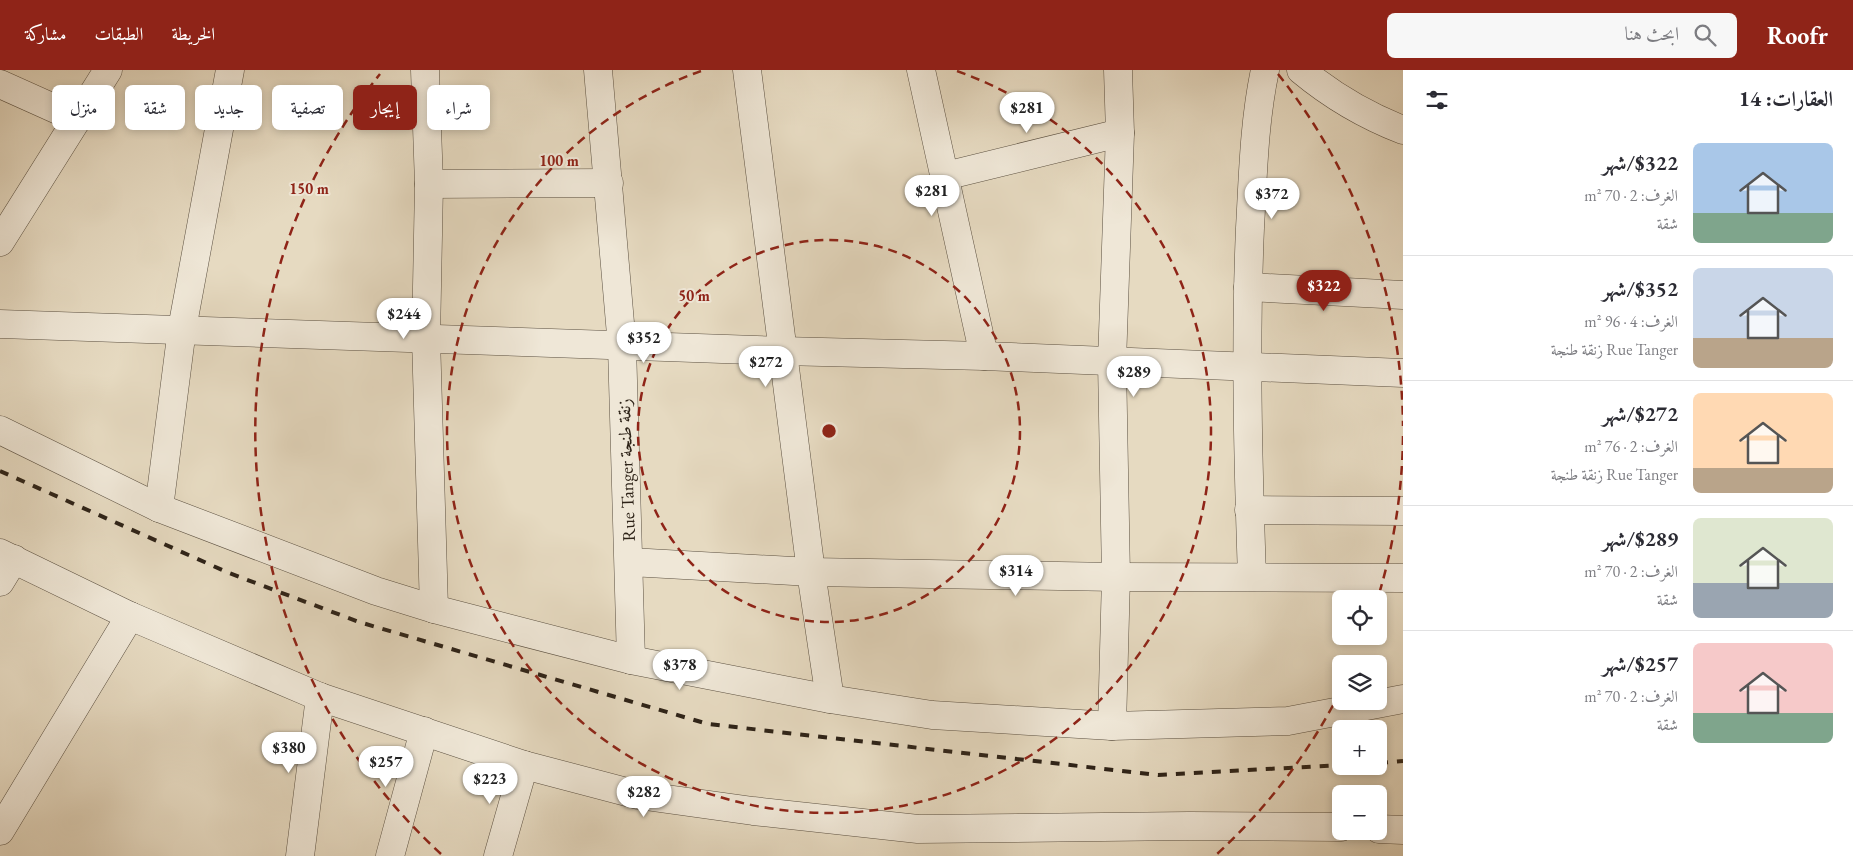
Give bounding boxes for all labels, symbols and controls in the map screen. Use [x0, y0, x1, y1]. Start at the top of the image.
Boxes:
search box [1387, 13, 1737, 58]
text: Roofr [1767, 20, 1828, 51]
text: ابحث هنا [1625, 21, 1679, 46]
icon: search [1691, 21, 1719, 49]
text: مشاركة [25, 22, 66, 45]
text: الطبقات [94, 22, 143, 45]
text: الخريطة [171, 22, 215, 45]
chip: منزل [52, 85, 115, 130]
chip: شقة [125, 85, 185, 130]
chip: جديد [195, 85, 262, 130]
chip: تصفية [272, 85, 343, 130]
chip: إيجار [353, 85, 417, 130]
chip: شراء [427, 85, 490, 130]
text: العقارات: 14 [1739, 85, 1833, 112]
icon: filters [1423, 86, 1451, 114]
pin: $281 [997, 92, 1057, 134]
text: $281 [1011, 97, 1043, 118]
text: $322/شهر [1602, 149, 1678, 176]
text: 100 m [539, 151, 579, 170]
icon: home [1733, 163, 1793, 223]
pin: $281 [902, 174, 962, 217]
pin: $372 [1242, 178, 1302, 220]
text: 150 m [289, 179, 329, 198]
text: $281 [916, 180, 948, 201]
text: $372 [1256, 183, 1288, 204]
text: الغرف: 2 · 70 m² [1584, 185, 1678, 206]
text: شقة [1657, 213, 1678, 234]
pin: $322 [1294, 270, 1354, 312]
text: $322 [1308, 275, 1340, 296]
text: $352/شهر [1602, 275, 1678, 302]
text: 50 m [678, 286, 710, 305]
icon: home [1733, 288, 1793, 348]
pin: $244 [374, 298, 434, 340]
text: $244 [388, 303, 420, 324]
text: الغرف: 4 · 96 m² [1584, 311, 1678, 332]
pin: $352 [614, 322, 674, 364]
text: $352 [628, 327, 660, 348]
text: Rue Tanger زنقة طنجة [1551, 339, 1678, 360]
pin: $272 [736, 346, 796, 388]
text: $272 [750, 351, 782, 372]
pin: $289 [1104, 356, 1164, 398]
text: $289 [1118, 361, 1150, 382]
street label: Rue Tanger زنقة طنجة [612, 398, 640, 542]
text: $272/شهر [1602, 400, 1678, 427]
icon: home [1733, 413, 1793, 473]
centre of rings [820, 422, 838, 440]
text: الغرف: 2 · 76 m² [1584, 436, 1678, 457]
text: Rue Tanger زنقة طنجة [1551, 464, 1678, 485]
text: $289/شهر [1602, 525, 1678, 552]
icon: home [1733, 538, 1793, 598]
pin: $314 [986, 554, 1046, 597]
text: $314 [1000, 560, 1032, 581]
text: الغرف: 2 · 70 m² [1584, 561, 1678, 582]
text: شقة [1657, 589, 1678, 610]
map controls [1332, 590, 1387, 840]
button: locate [1332, 590, 1387, 645]
pin: $378 [650, 648, 710, 691]
text: $257/شهر [1602, 650, 1678, 677]
text: $378 [664, 654, 696, 675]
button: layers [1332, 655, 1387, 710]
icon: home [1733, 663, 1793, 723]
text: الغرف: 2 · 70 m² [1584, 686, 1678, 707]
text: شقة [1657, 714, 1678, 735]
button: + [1332, 720, 1387, 775]
pin: $380 [259, 732, 319, 774]
text: $380 [273, 737, 305, 758]
pin: $257 [356, 746, 416, 788]
text: $257 [370, 751, 402, 772]
pin: $223 [460, 762, 520, 805]
text: $223 [474, 768, 506, 789]
pin: $282 [614, 776, 674, 818]
text: $282 [628, 781, 660, 802]
button: − [1332, 785, 1387, 840]

